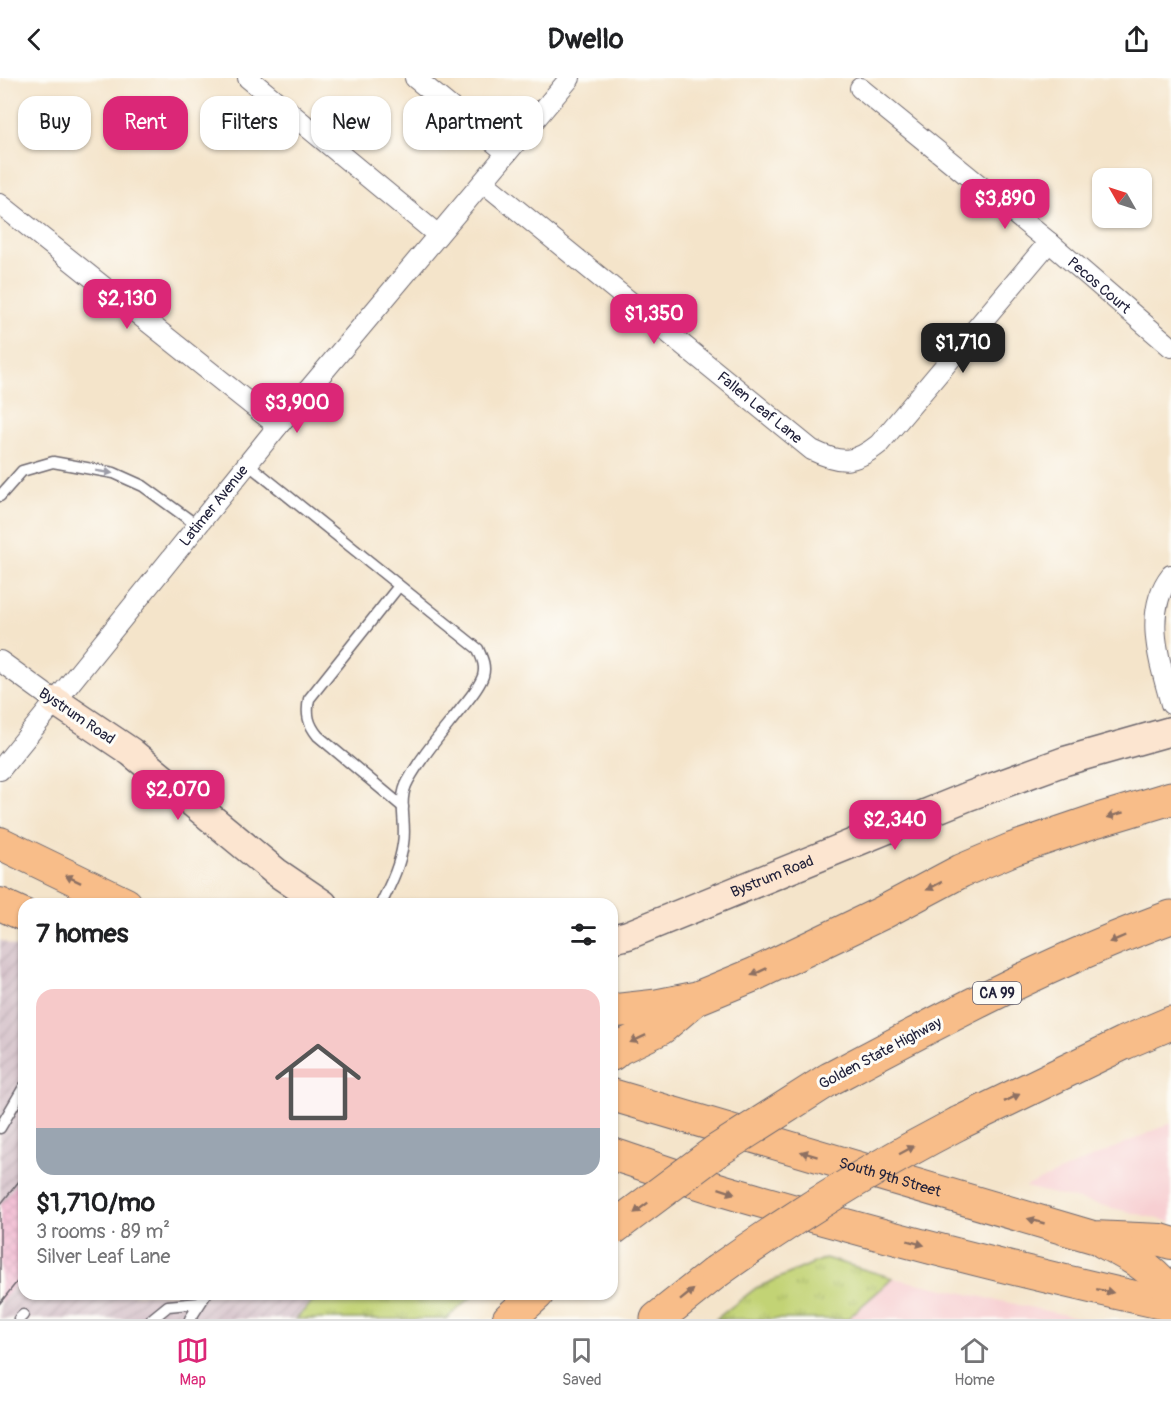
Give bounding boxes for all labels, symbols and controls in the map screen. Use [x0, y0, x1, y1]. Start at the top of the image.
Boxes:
icon: back [18, 23, 51, 56]
text: Dwello [548, 23, 623, 56]
icon: share [1120, 23, 1153, 56]
chip: Buy [18, 96, 91, 150]
chip: Rent [103, 96, 188, 150]
chip: Filters [200, 96, 299, 150]
chip: New [311, 96, 391, 150]
chip: Apartment [403, 96, 543, 150]
north arrow [1092, 168, 1152, 228]
map controls [1092, 168, 1152, 228]
pin: $3,890 [956, 179, 1054, 230]
text: $3,890 [974, 186, 1036, 211]
street label: Pecos Court [1063, 253, 1135, 319]
pin: $2,130 [78, 279, 176, 330]
text: $2,130 [97, 286, 157, 311]
pin: $1,350 [605, 294, 703, 345]
text: $1,350 [624, 301, 684, 326]
pin: $1,710 [914, 323, 1012, 374]
text: $1,710 [935, 330, 991, 355]
street label: Fallen Leaf Lane [713, 368, 806, 449]
pin: $3,900 [248, 383, 346, 434]
text: $3,900 [265, 390, 329, 415]
street label: Latimer Avenue [176, 461, 253, 550]
one-way arrow [94, 468, 113, 477]
street label: Bystrum Road [35, 684, 118, 749]
pin: $2,070 [129, 770, 227, 821]
text: $2,070 [146, 777, 211, 802]
pin: $2,340 [846, 800, 944, 851]
text: $2,340 [863, 807, 927, 832]
one-way arrow [1106, 811, 1124, 820]
street label: Bystrum Road [728, 851, 816, 902]
one-way arrow [65, 874, 82, 883]
one-way arrow [925, 881, 942, 891]
text: 7 homes [36, 918, 128, 950]
icon: filters [567, 918, 600, 951]
one-way arrow [1108, 935, 1126, 944]
one-way arrow [750, 968, 767, 977]
road number: CA 99 [973, 982, 1021, 1004]
street label: Golden State Highway [816, 1013, 945, 1094]
icon: home [264, 1028, 372, 1136]
one-way arrow [628, 1034, 646, 1044]
one-way arrow [1003, 1093, 1020, 1102]
one-way arrow [899, 1145, 916, 1155]
one-way arrow [800, 1149, 818, 1158]
street label: South 9th Street [837, 1154, 944, 1202]
text: $1,710/mo [36, 1187, 155, 1219]
one-way arrow [719, 1187, 737, 1197]
one-way arrow [633, 1202, 649, 1214]
one-way arrow [1027, 1216, 1045, 1226]
text: 3 rooms · 89 m² [36, 1219, 170, 1244]
one-way arrow [906, 1238, 925, 1248]
text: Silver Leaf Lane [36, 1244, 170, 1269]
one-way arrow [1095, 1286, 1114, 1296]
one-way arrow [679, 1289, 695, 1302]
tab: Map [176, 1334, 209, 1390]
tab: Saved [562, 1334, 602, 1390]
tab: Home [954, 1334, 995, 1390]

